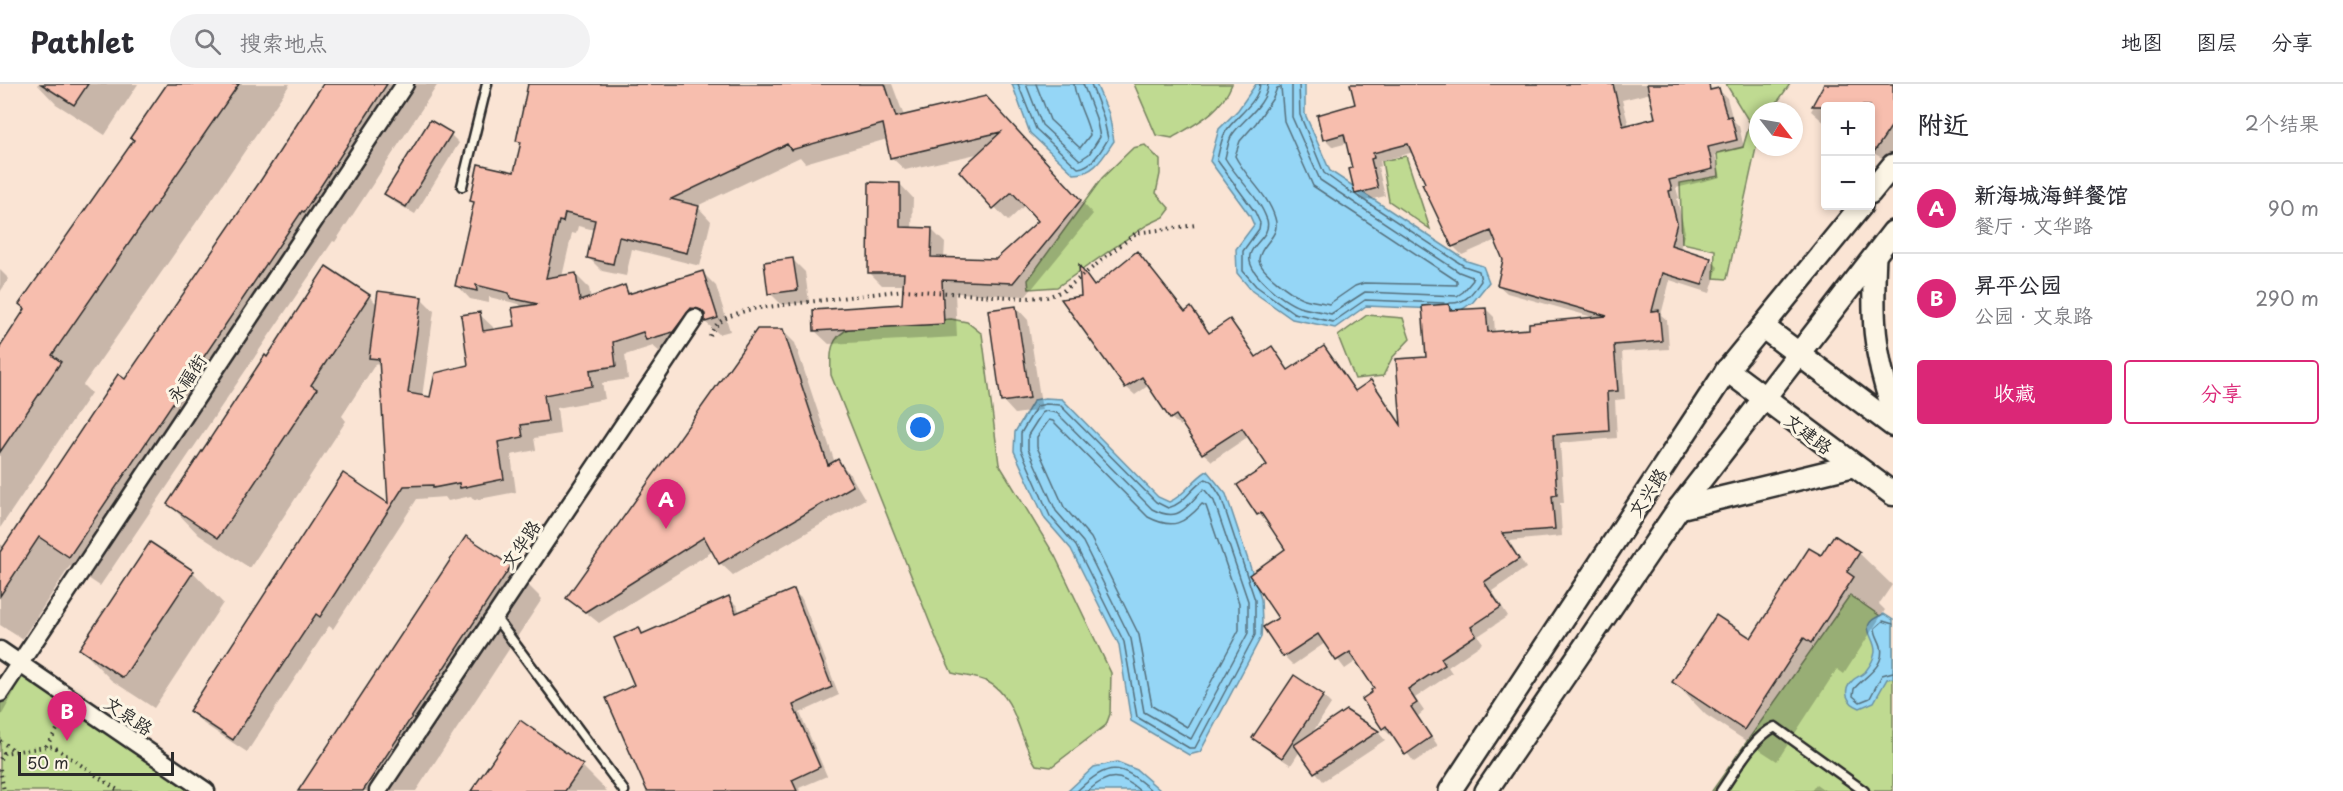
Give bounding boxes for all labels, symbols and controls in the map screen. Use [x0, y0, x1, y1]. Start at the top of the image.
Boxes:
search box [170, 14, 590, 68]
text: Pathlet [30, 20, 134, 63]
icon: search [191, 25, 224, 58]
text: 搜索地点 [239, 25, 327, 58]
text: 地图 [2121, 25, 2163, 57]
text: 图层 [2196, 25, 2238, 57]
text: 分享 [2271, 25, 2313, 57]
north arrow [1749, 102, 1803, 156]
map controls [1821, 102, 1875, 210]
button: + [1821, 102, 1875, 156]
text: 附近 [1917, 104, 1969, 143]
text: 2个结果 [2245, 108, 2319, 138]
button: − [1821, 156, 1875, 210]
text: 新海城海鲜餐馆 [1974, 177, 2128, 210]
text: A [1929, 193, 1944, 223]
text: 90 m [2268, 193, 2319, 223]
text: 餐厅 · 文华路 [1974, 210, 2093, 240]
text: 昇平公园 [1974, 267, 2062, 300]
text: B [1930, 283, 1943, 313]
text: 290 m [2255, 283, 2319, 313]
text: 公园 · 文泉路 [1974, 300, 2093, 330]
street label: 永福街 [160, 348, 212, 408]
button: 收藏 [1917, 360, 2112, 424]
button: 分享 [2124, 360, 2319, 424]
street label: 文建路 [1779, 406, 1839, 460]
your location [906, 413, 935, 442]
street label: 文兴路 [1621, 462, 1673, 522]
pin: A [646, 480, 686, 529]
street label: 文华路 [494, 514, 546, 574]
street label: 文泉路 [99, 689, 159, 741]
pin: B [48, 692, 86, 741]
scale bar [18, 749, 174, 776]
text: 50 m [27, 750, 68, 774]

